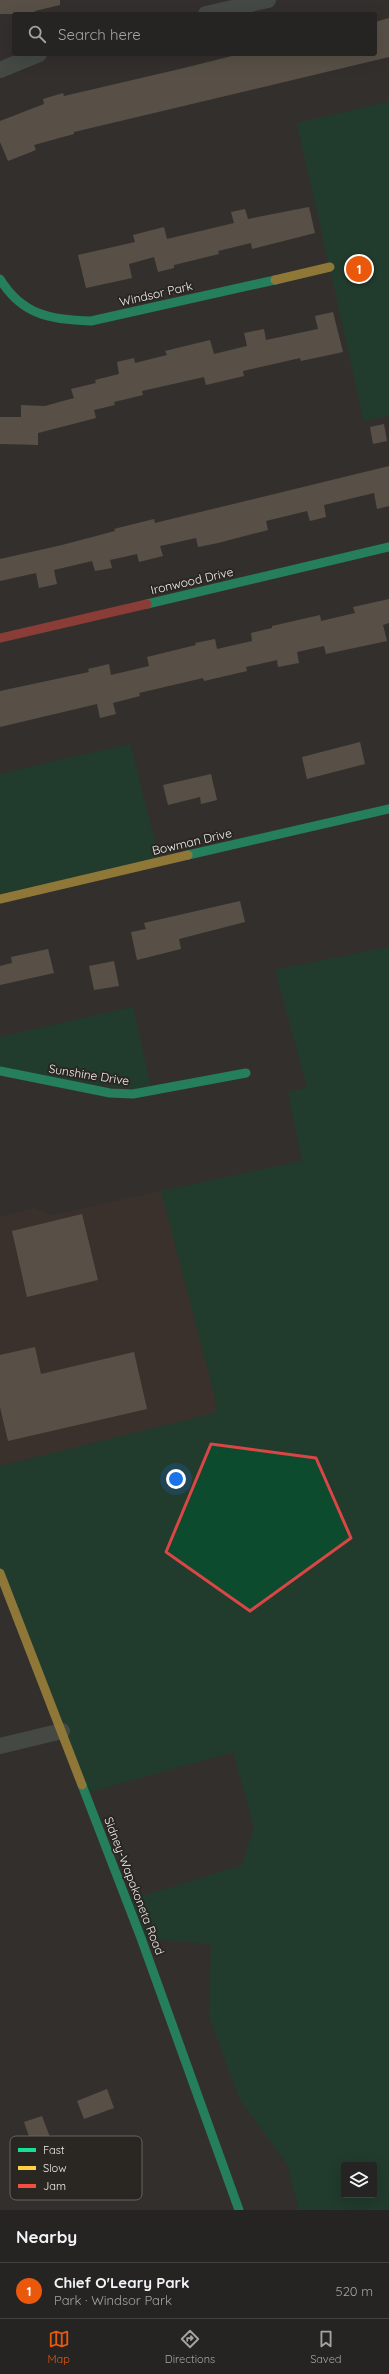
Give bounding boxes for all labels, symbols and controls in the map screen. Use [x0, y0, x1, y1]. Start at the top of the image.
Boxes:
search box [12, 12, 377, 56]
icon: search [26, 23, 48, 45]
text: Search here [58, 25, 141, 44]
pin: 1 [346, 254, 372, 284]
street label: Windsor Park [118, 278, 194, 309]
street label: Ironwood Drive [149, 564, 235, 597]
street label: Bowman Drive [151, 825, 233, 858]
street label: Sunshine Drive [48, 1061, 131, 1088]
your location [166, 1469, 186, 1489]
street label: Sidney-Wapakoneta Road [101, 1815, 168, 1957]
legend [10, 2136, 142, 2200]
text: Fast [43, 2143, 65, 2157]
text: Slow [43, 2161, 67, 2175]
map controls [341, 2162, 377, 2198]
button: layers [341, 2162, 377, 2198]
text: Jam [43, 2179, 66, 2193]
text: Nearby [16, 2226, 77, 2247]
text: Chief O'Leary Park [54, 2273, 190, 2292]
text: 1 [26, 2283, 32, 2299]
text: 520 m [336, 2283, 373, 2299]
text: Park · Windsor Park [54, 2292, 172, 2308]
tab: Map [47, 2328, 70, 2366]
tab: Directions [165, 2328, 215, 2366]
tab: Saved [310, 2328, 342, 2366]

